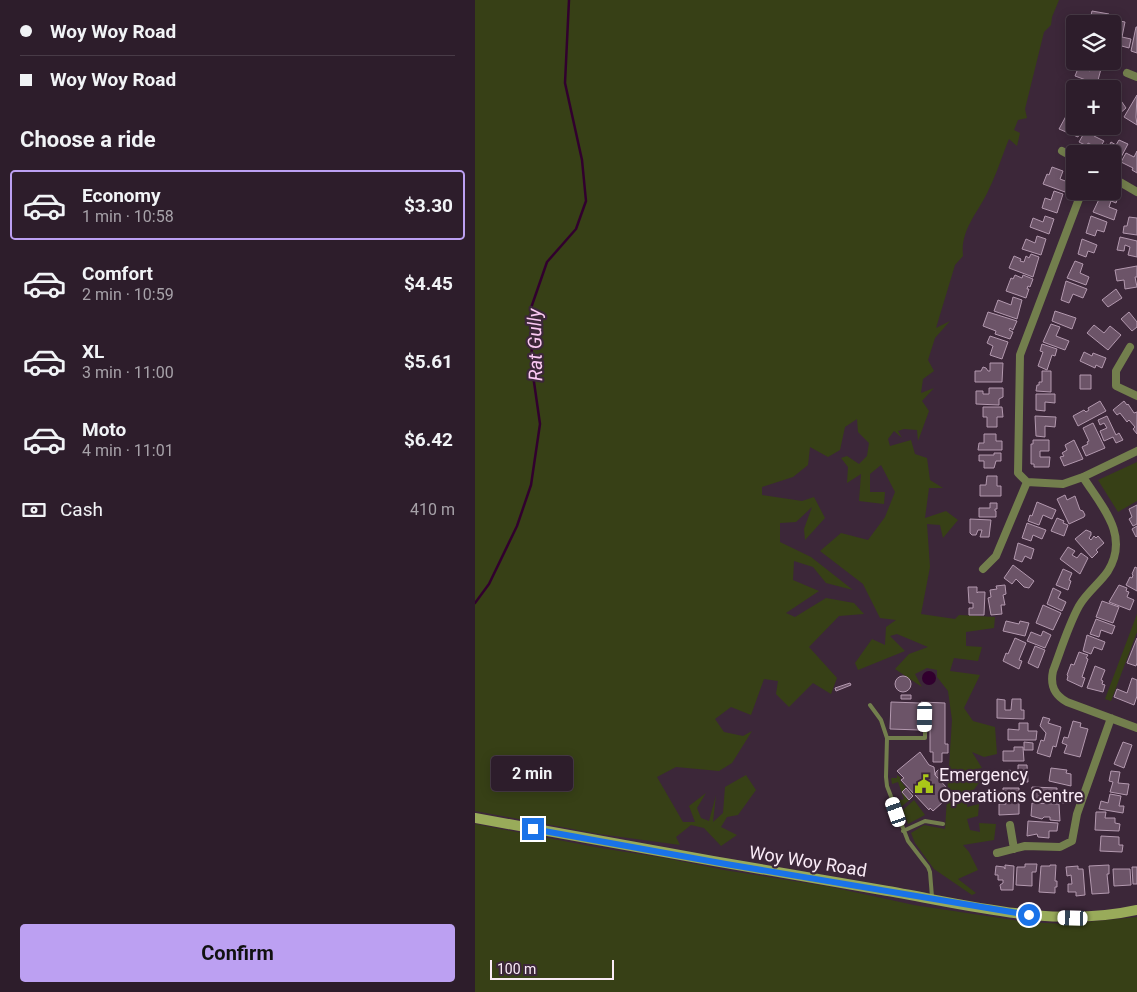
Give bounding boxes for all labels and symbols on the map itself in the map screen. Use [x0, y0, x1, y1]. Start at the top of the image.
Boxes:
water label: Rat Gully [523, 307, 547, 381]
car [917, 702, 932, 732]
callout: 2 min [492, 756, 574, 792]
place label: Emergency Operations Centre [939, 764, 1083, 806]
public building icon: Emergency Operations Centre [913, 773, 935, 795]
car [884, 795, 907, 829]
route end [522, 818, 544, 840]
street label: Woy Woy Road [748, 841, 868, 881]
route start [1018, 904, 1040, 926]
car [1057, 910, 1088, 926]
scale bar [490, 957, 614, 980]

